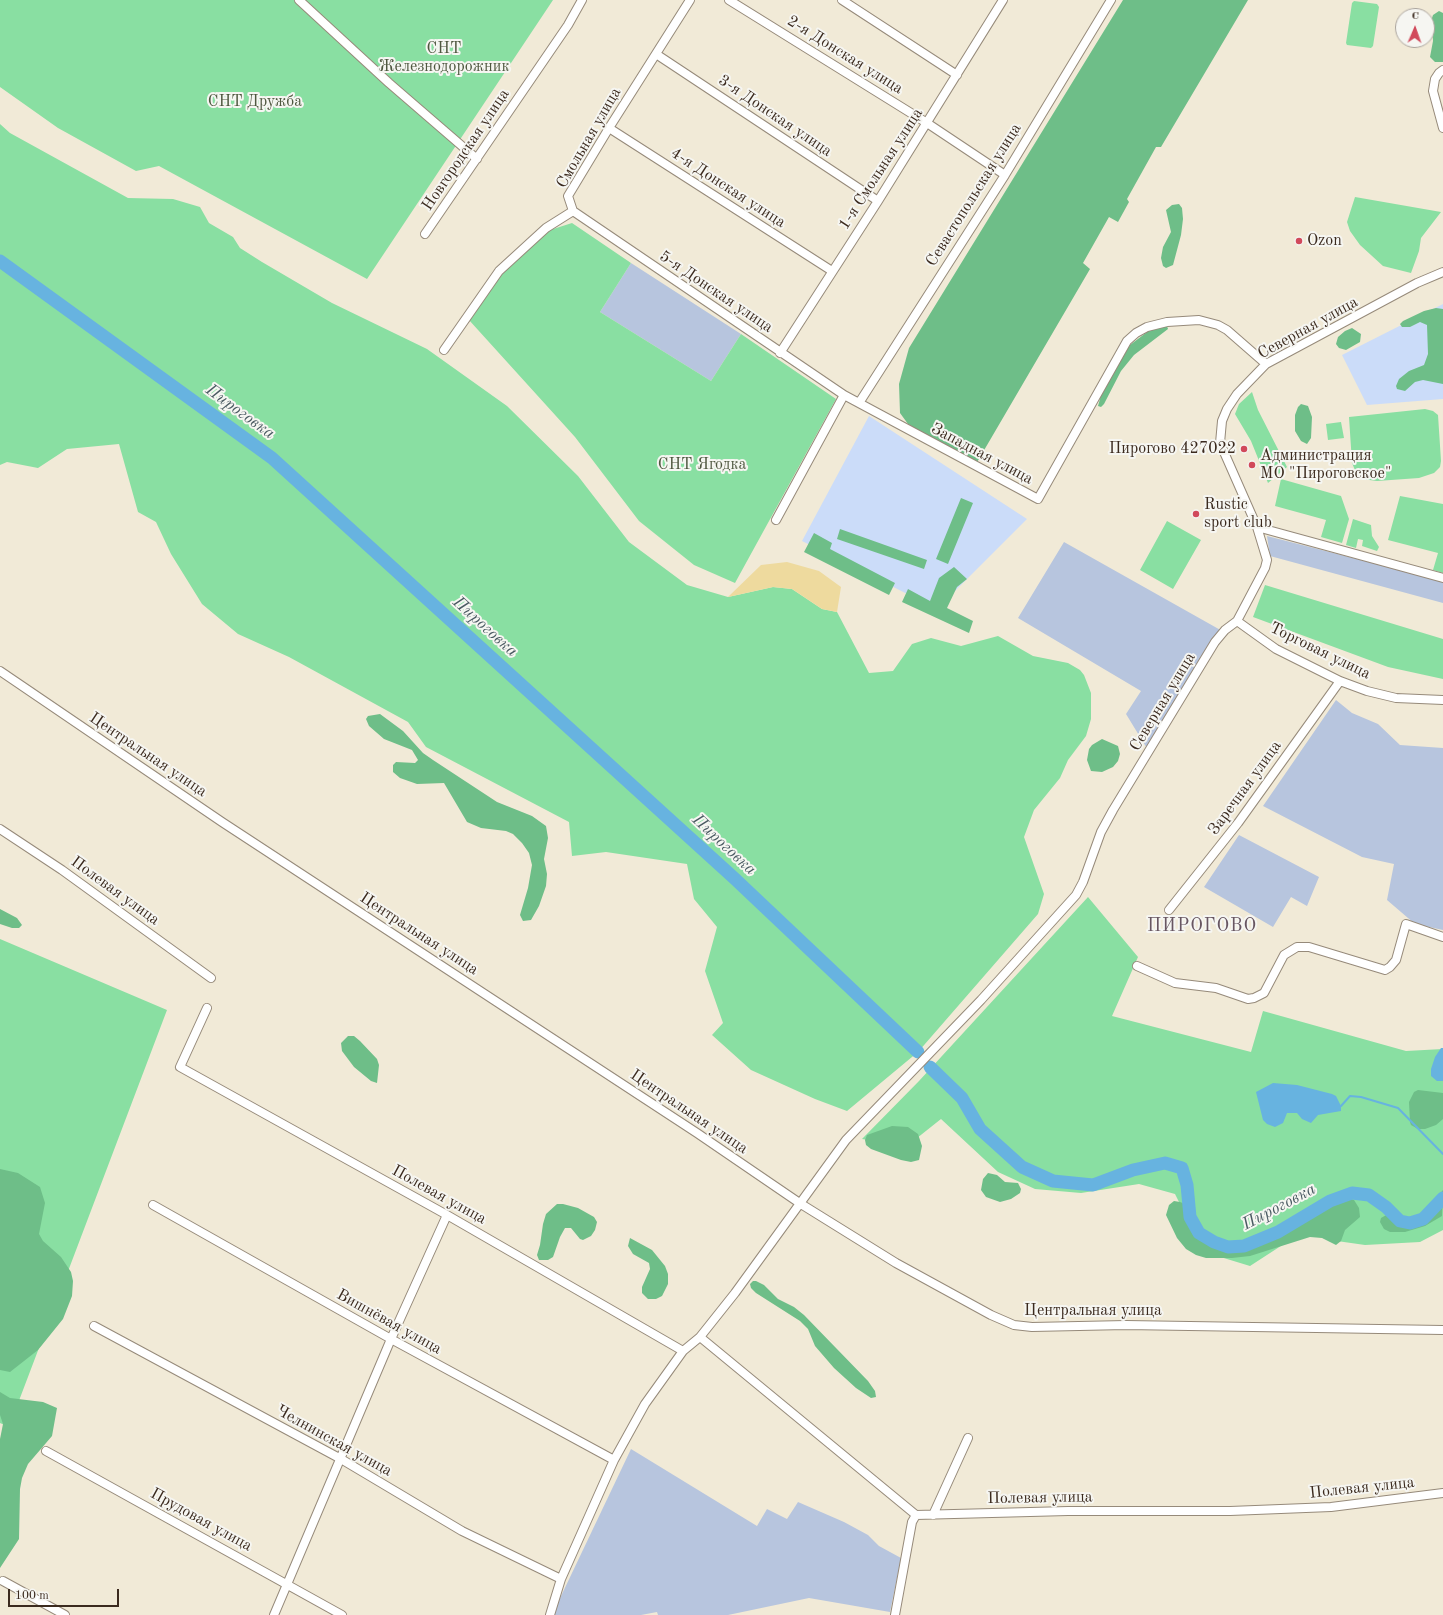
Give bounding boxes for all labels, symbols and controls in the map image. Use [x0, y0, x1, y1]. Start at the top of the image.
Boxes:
north arrow [1395, 8, 1435, 48]
text: С [1412, 11, 1419, 22]
street label: 2-я Донская улица [783, 12, 907, 98]
park label: СНТ Железнодорожник [378, 39, 510, 77]
street label: 3-я Донская улица [714, 71, 836, 161]
street label: Смольная улица [552, 84, 626, 192]
street label: Новгородская улица [418, 86, 514, 214]
park label: СНТ Дружба [208, 92, 302, 112]
street label: 1-я Смольная улица [835, 105, 927, 233]
street label: Севастопольская улица [922, 120, 1026, 270]
street label: 4-я Донская улица [667, 144, 789, 232]
place label: Ozon [1307, 231, 1342, 251]
marker: Ozon [1294, 236, 1304, 246]
street label: 5-я Донская улица [655, 247, 777, 337]
street label: Северная улица [1254, 293, 1362, 363]
water label: Пироговка [201, 380, 279, 444]
street label: Западная улица [928, 419, 1036, 489]
place label: Пирогово 427022 [1109, 439, 1236, 459]
marker: Пирогово 427022 [1239, 444, 1249, 454]
place label: Администрация МО "Пироговское" [1260, 446, 1391, 484]
park label: СНТ Ягодка [658, 455, 746, 475]
marker: Администрация МО "Пироговское" [1247, 460, 1257, 470]
place label: Rustic sport club [1204, 495, 1272, 533]
marker: Rustic sport club [1191, 509, 1201, 519]
water label: Пироговка [448, 592, 522, 662]
street label: Торговая улица [1266, 618, 1374, 684]
street label: Северная улица [1126, 649, 1200, 755]
street label: Центральная улица [86, 709, 210, 801]
street label: Заречная улица [1204, 737, 1286, 839]
water label: Пироговка [688, 810, 760, 880]
street label: Полевая улица [67, 852, 163, 930]
street label: Центральная улица [356, 888, 482, 980]
district label: ПИРОГОВО [1147, 915, 1257, 937]
street label: Центральная улица [627, 1066, 751, 1158]
street label: Полевая улица [388, 1161, 490, 1229]
water label: Пироговка [1239, 1179, 1319, 1235]
street label: Вишнёвая улица [333, 1285, 445, 1359]
street label: Центральная улица [1024, 1301, 1162, 1321]
street label: Челнинская улица [273, 1401, 395, 1481]
street label: Полевая улица [1309, 1473, 1415, 1503]
street label: Прудовая улица [147, 1484, 255, 1556]
street label: Полевая улица [987, 1487, 1093, 1509]
scale bar [10, 1581, 121, 1607]
text: 100 m [15, 1590, 49, 1602]

